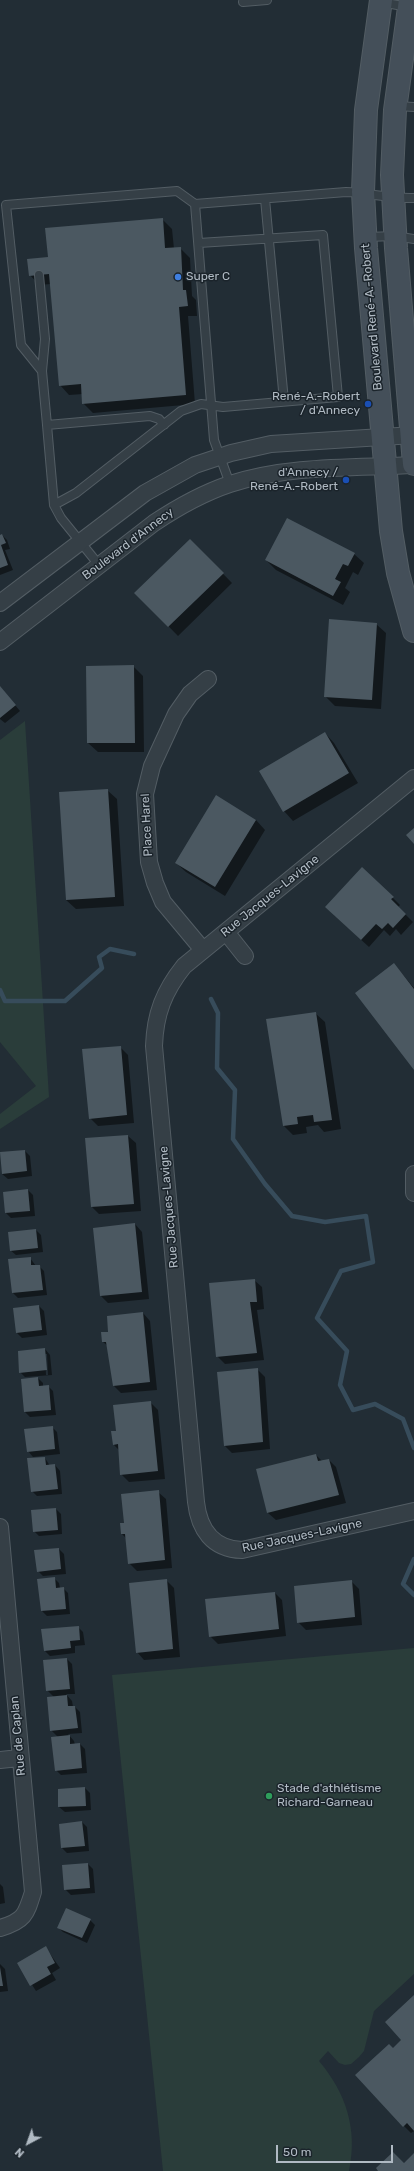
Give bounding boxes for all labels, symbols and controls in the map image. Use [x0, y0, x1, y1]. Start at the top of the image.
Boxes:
street label: Boulevard René-A.-Robert [358, 243, 386, 391]
place label: Super C [186, 270, 230, 284]
marker: Super C [173, 272, 183, 282]
place label: René-A.-Robert / d'Annecy [272, 390, 360, 418]
marker: René-A.-Robert / d'Annecy [363, 399, 373, 409]
place label: d'Annecy / René-A.-Robert [250, 466, 338, 494]
marker: d'Annecy / René-A.-Robert [341, 475, 351, 485]
street label: Boulevard d'Annecy [80, 505, 176, 583]
street label: Place Harel [138, 793, 156, 857]
street label: Rue Jacques-Lavigne [218, 852, 322, 940]
street label: Rue Jacques-Lavigne [156, 1145, 182, 1269]
street label: Rue Jacques-Lavigne [241, 1516, 363, 1556]
street label: Rue de Caplan [7, 1695, 29, 1777]
place label: Stade d'athlétisme Richard-Garneau [277, 1782, 381, 1810]
marker: Stade d'athlétisme Richard-Garneau [264, 1791, 274, 1801]
north arrow [8, 2123, 48, 2163]
scale bar [278, 2137, 395, 2163]
text: N [13, 2145, 27, 2160]
text: 50 m [283, 2145, 311, 2159]

